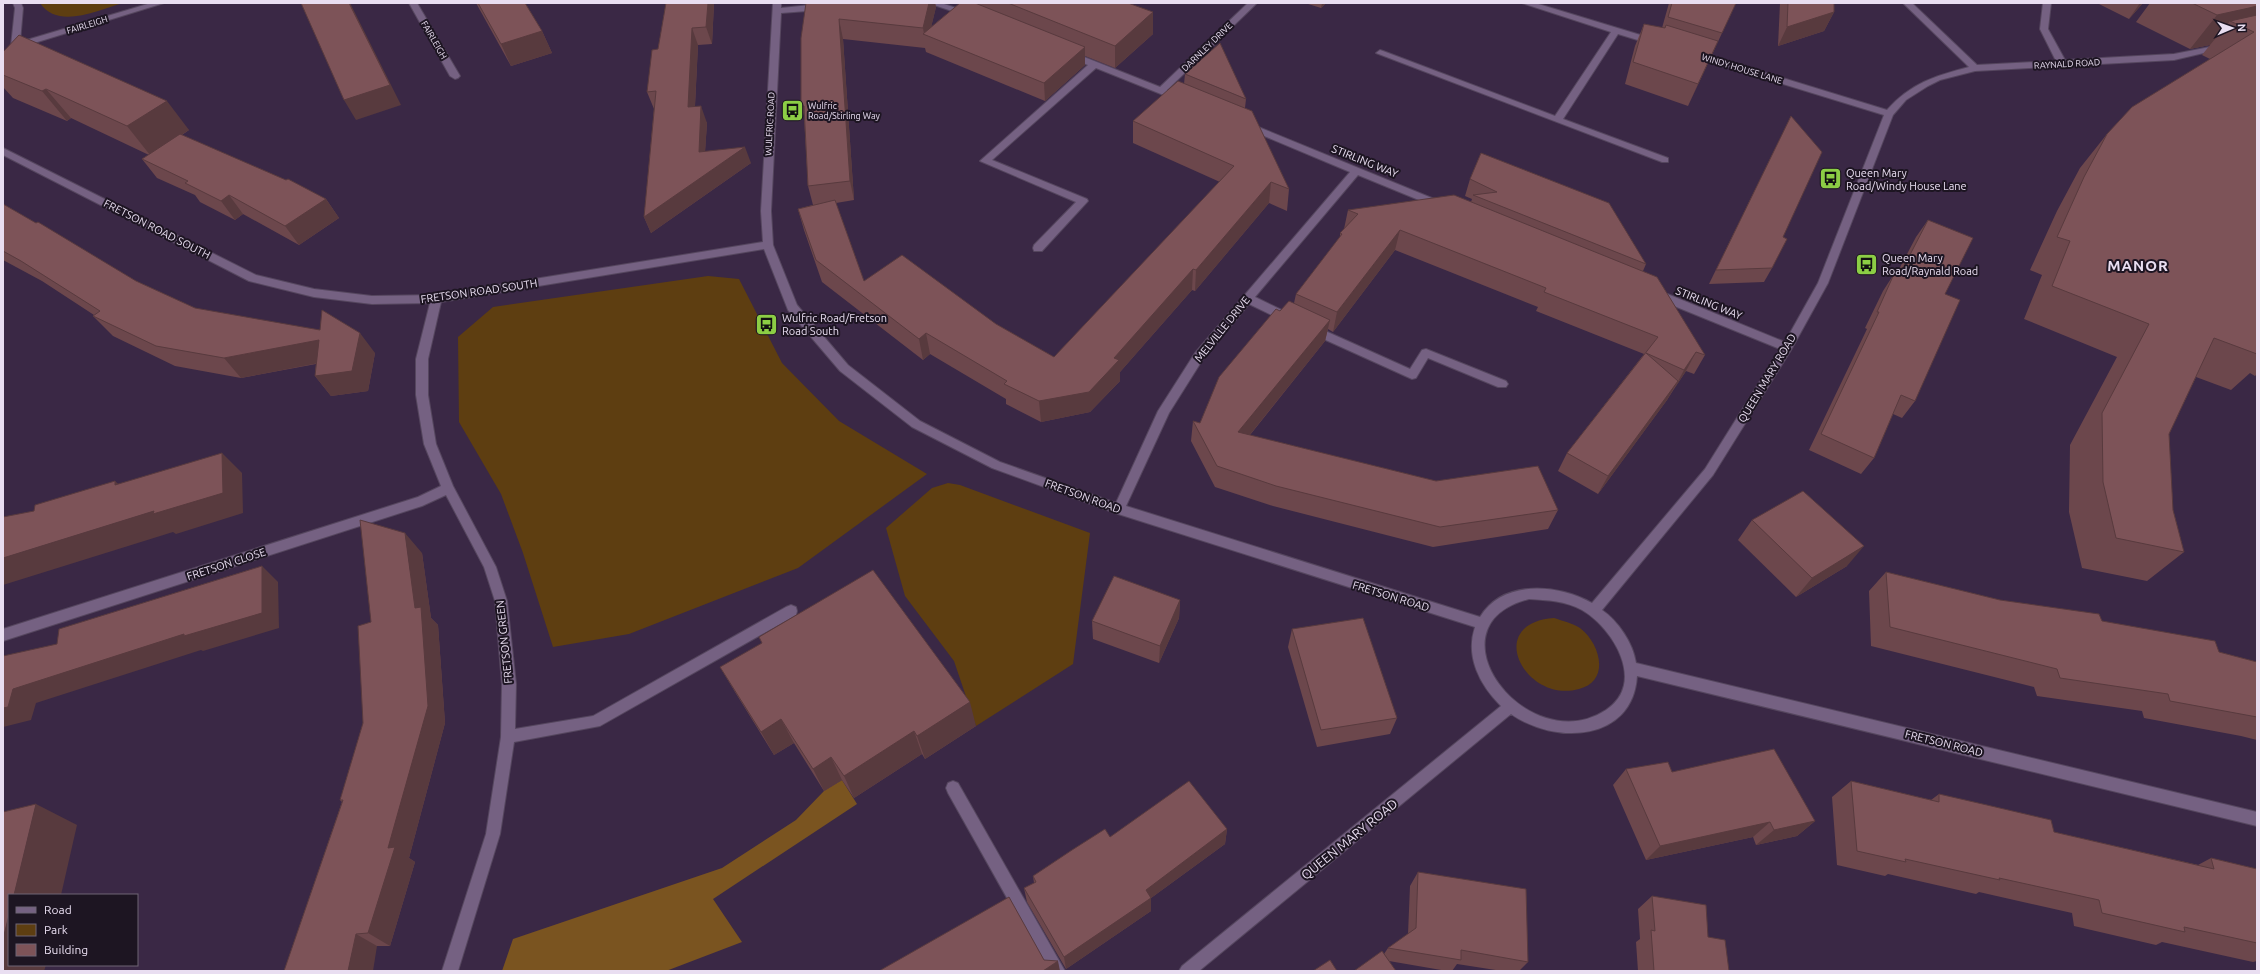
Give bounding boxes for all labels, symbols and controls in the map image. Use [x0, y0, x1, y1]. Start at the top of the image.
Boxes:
north arrow [2212, 8, 2252, 48]
street label: FAIRLEIGH [65, 14, 109, 36]
street label: FAIRLEIGH [419, 19, 449, 61]
street label: DARNLEY DRIVE [1180, 20, 1234, 74]
text: N [2236, 23, 2248, 32]
street label: WINDY HOUSE LANE [1700, 52, 1784, 86]
street label: RAYNALD ROAD [2034, 57, 2100, 71]
street label: WULFRIC ROAD [763, 92, 777, 156]
bus stop icon: Wulfric Road/Stirling Way [780, 98, 806, 124]
place label: Wulfric Road/Stirling Way [808, 101, 881, 121]
street label: STIRLING WAY [1330, 142, 1400, 180]
bus stop icon: Queen Mary Road/Windy House Lane [1818, 166, 1844, 192]
place label: Queen Mary Road/Windy House Lane [1846, 167, 1967, 192]
street label: FRETSON ROAD SOUTH [102, 197, 212, 261]
bus stop icon: Queen Mary Road/Raynald Road [1853, 251, 1879, 277]
place label: Queen Mary Road/Raynald Road [1882, 252, 1978, 277]
district label: MANOR [2107, 257, 2169, 274]
street label: FRETSON ROAD SOUTH [420, 277, 538, 305]
street label: STIRLING WAY [1674, 284, 1744, 322]
street label: MELVILLE DRIVE [1192, 294, 1252, 364]
bus stop icon: Wulfric Road/Fretson Road South [753, 311, 779, 337]
place label: Wulfric Road/Fretson Road South [782, 312, 887, 337]
street label: QUEEN MARY ROAD [1736, 331, 1798, 425]
street label: FRETSON ROAD [1043, 477, 1123, 515]
street label: FRETSON CLOSE [185, 546, 267, 582]
street label: FRETSON ROAD [1351, 579, 1431, 613]
street label: FRETSON GREEN [494, 600, 514, 684]
street label: FRETSON ROAD [1904, 728, 1984, 759]
street label: QUEEN MARY ROAD [1298, 796, 1401, 883]
legend [8, 894, 138, 966]
text: Road [44, 903, 72, 916]
text: Park [44, 923, 68, 936]
text: Building [44, 943, 88, 956]

